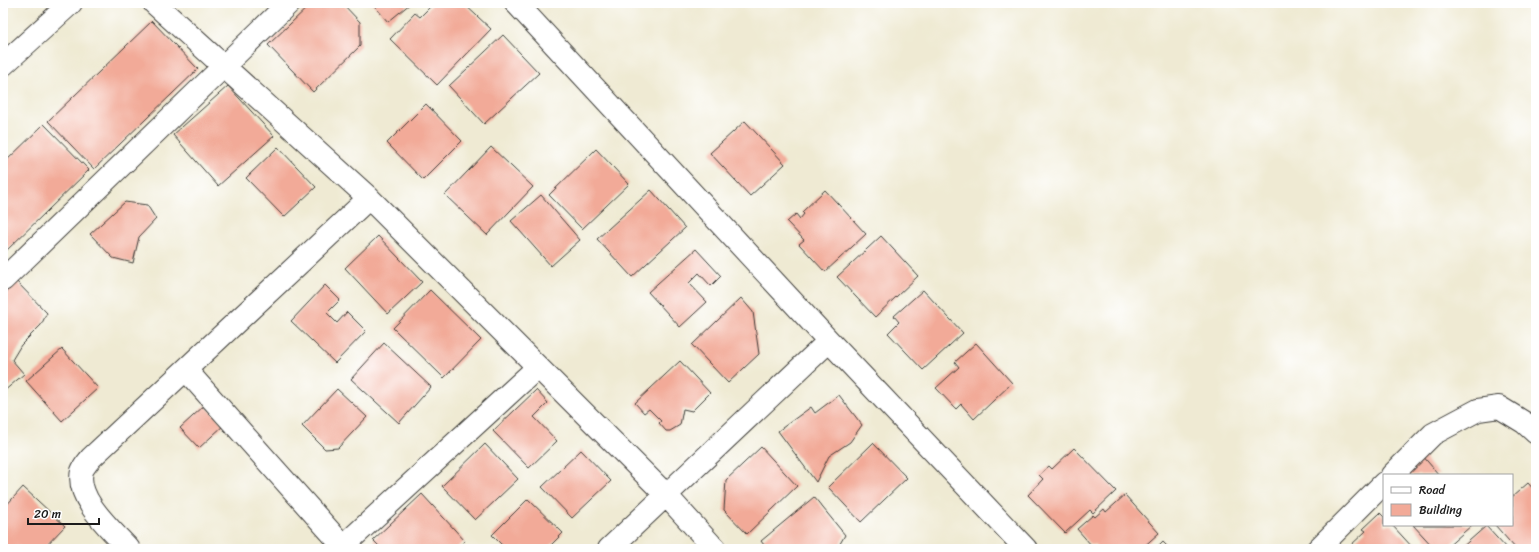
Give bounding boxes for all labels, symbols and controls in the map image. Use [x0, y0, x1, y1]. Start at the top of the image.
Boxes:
legend [1383, 474, 1513, 526]
text: Road [1419, 479, 1446, 501]
text: Building [1419, 499, 1462, 521]
scale bar [28, 500, 99, 526]
text: 20 m [34, 503, 61, 525]

